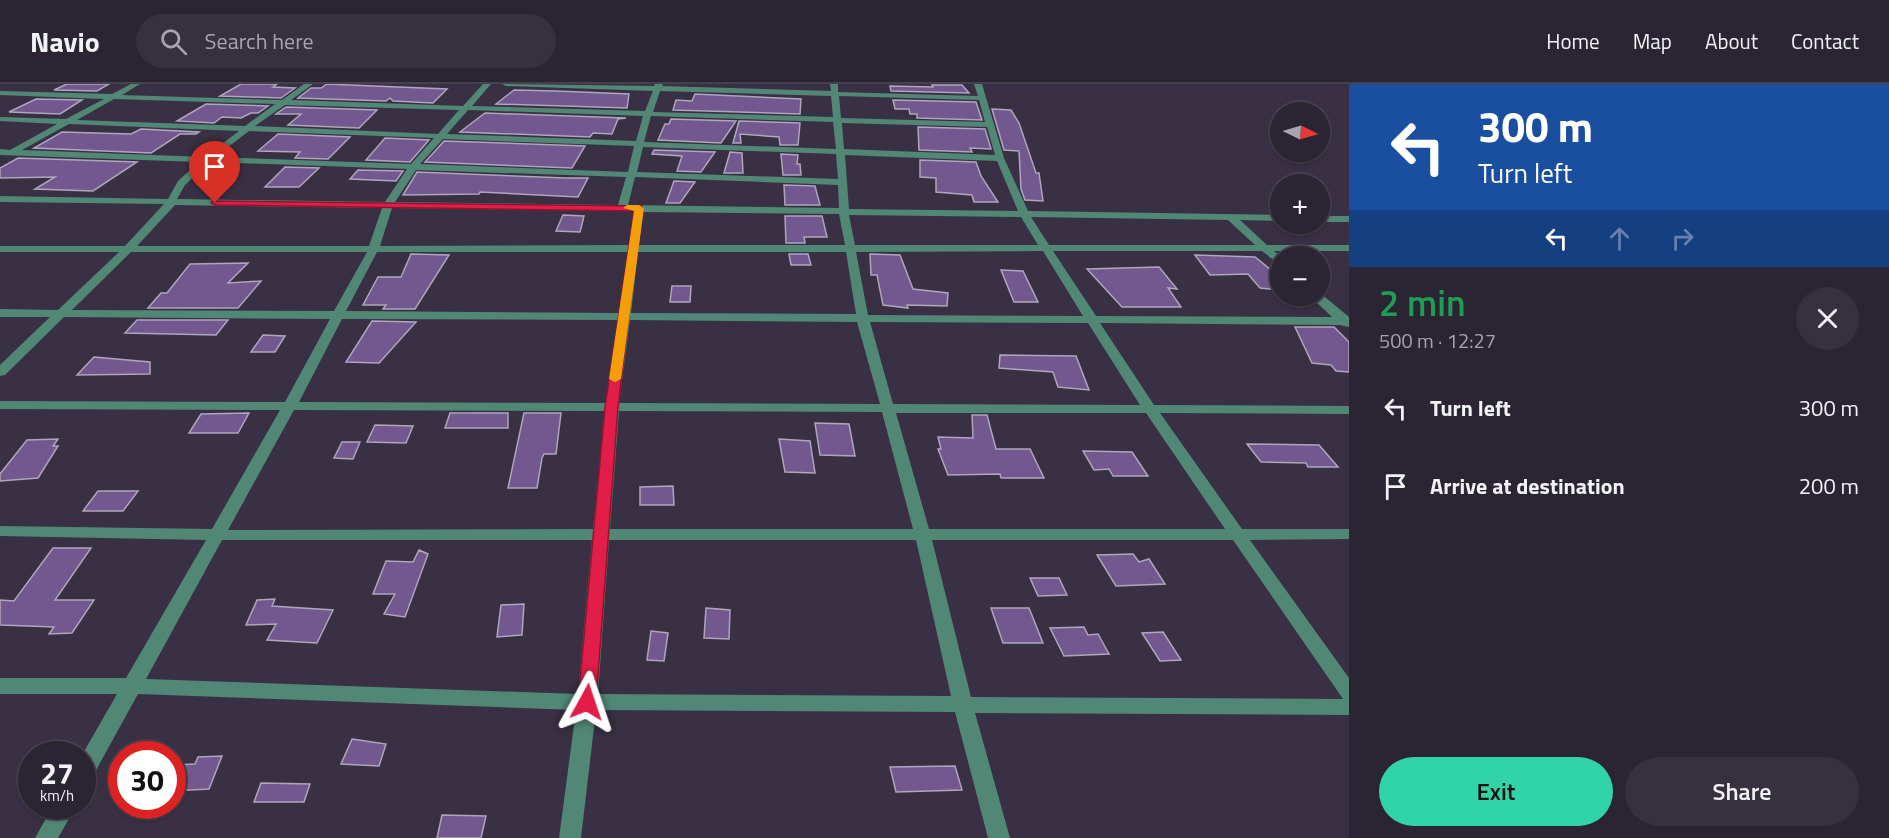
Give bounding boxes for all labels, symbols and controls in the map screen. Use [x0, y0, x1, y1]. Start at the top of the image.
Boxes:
search box [136, 14, 556, 68]
text: Navio [30, 20, 100, 63]
text: Search here [205, 24, 314, 58]
icon: search [157, 25, 190, 58]
text: Home [1546, 25, 1600, 57]
text: Map [1633, 25, 1672, 57]
text: About [1705, 25, 1758, 57]
text: Contact [1791, 25, 1859, 57]
text: 300 m [1478, 94, 1593, 158]
north arrow [1270, 102, 1330, 162]
map controls [1270, 102, 1330, 306]
icon: left [1379, 108, 1457, 186]
pin [189, 141, 240, 203]
icon: arrive [198, 150, 231, 183]
text: Turn left [1478, 152, 1572, 193]
button: + [1270, 174, 1330, 234]
icon: left [1540, 222, 1573, 255]
icon: ahead [1603, 222, 1636, 255]
icon: right [1666, 222, 1699, 255]
button: − [1270, 246, 1330, 306]
text: 2 min [1379, 275, 1466, 330]
button: close [1796, 287, 1859, 350]
text: 500 m · 12:27 [1379, 325, 1496, 356]
text: Turn left [1430, 391, 1511, 425]
text: 300 m [1799, 391, 1859, 425]
icon: left [1379, 392, 1412, 425]
text: Arrive at destination [1430, 469, 1625, 503]
text: 200 m [1799, 469, 1859, 503]
icon: arrive [1379, 470, 1412, 503]
position arrow [555, 670, 619, 734]
speed limit sign: 30 [108, 741, 186, 819]
text: 27 [40, 750, 74, 796]
button: Exit [1379, 757, 1613, 826]
button: Share [1625, 757, 1859, 826]
text: km/h [40, 784, 74, 807]

